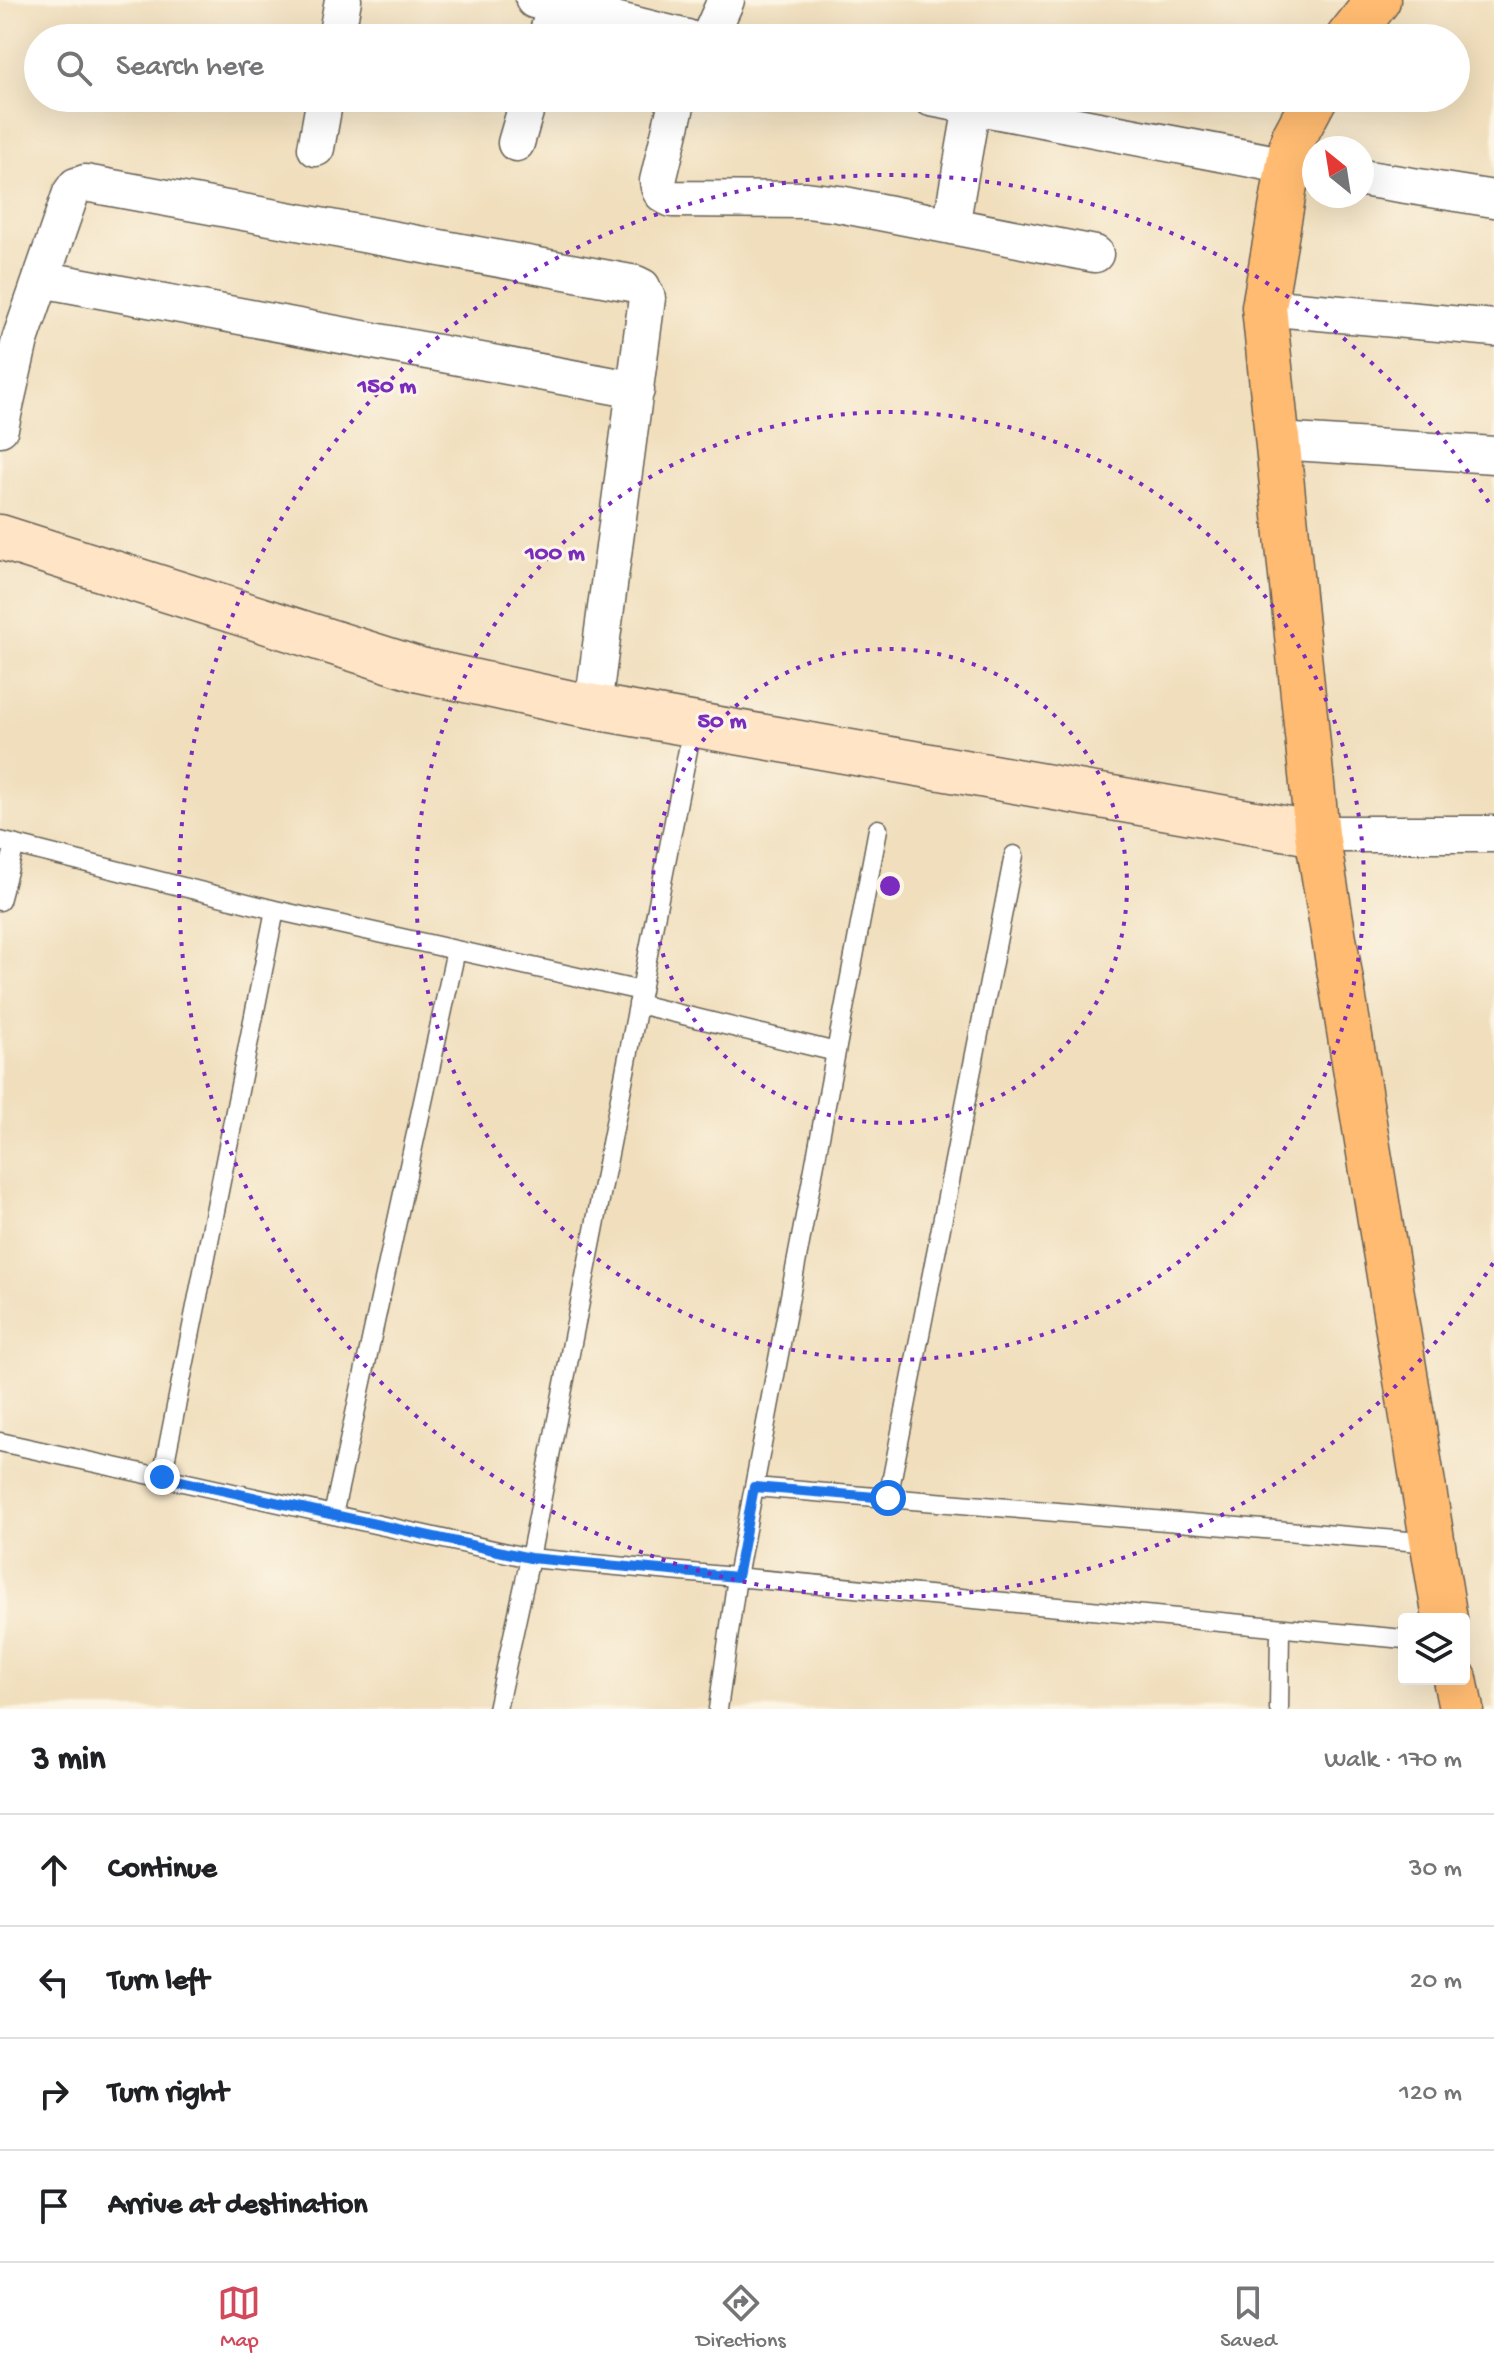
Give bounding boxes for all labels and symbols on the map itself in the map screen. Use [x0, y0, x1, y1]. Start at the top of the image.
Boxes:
north arrow [1302, 136, 1374, 208]
text: 150 m [357, 373, 416, 402]
text: 100 m [524, 540, 585, 569]
text: 50 m [698, 708, 746, 737]
centre of rings [876, 872, 904, 900]
route end [144, 1459, 180, 1495]
route start [870, 1480, 906, 1516]

